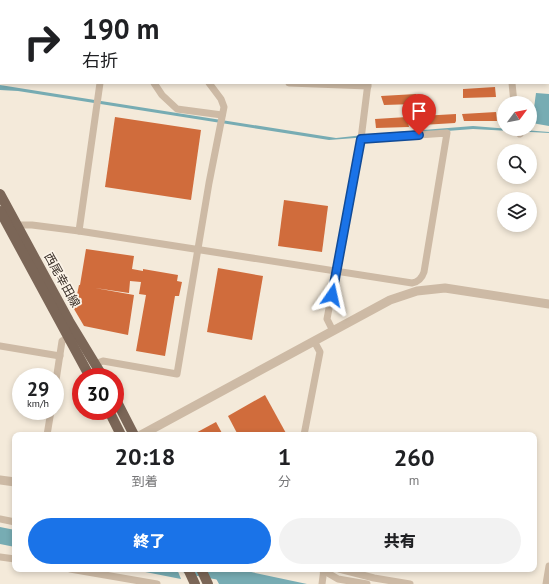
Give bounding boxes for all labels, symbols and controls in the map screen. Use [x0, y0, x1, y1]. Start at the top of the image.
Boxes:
text: 190 m [82, 10, 159, 47]
icon: right [16, 16, 68, 68]
text: 右折 [82, 49, 118, 72]
pin [402, 94, 436, 135]
north arrow [497, 96, 537, 136]
map controls [497, 96, 537, 232]
icon: arrive [408, 100, 430, 122]
button: search [497, 144, 537, 184]
button: layers [497, 192, 537, 232]
street label: 西尾幸田線 [41, 250, 84, 310]
position arrow [311, 274, 353, 316]
speed limit sign: 30 [72, 368, 124, 420]
text: 29 [27, 376, 49, 402]
text: km/h [27, 397, 49, 410]
text: 20:18 [114, 441, 175, 472]
text: 1 [278, 441, 291, 472]
text: 260 [394, 442, 435, 473]
text: m [409, 472, 419, 489]
text: 到着 [132, 473, 158, 490]
text: 分 [278, 473, 291, 490]
button: 終了 [28, 518, 271, 564]
button: 共有 [279, 518, 521, 564]

